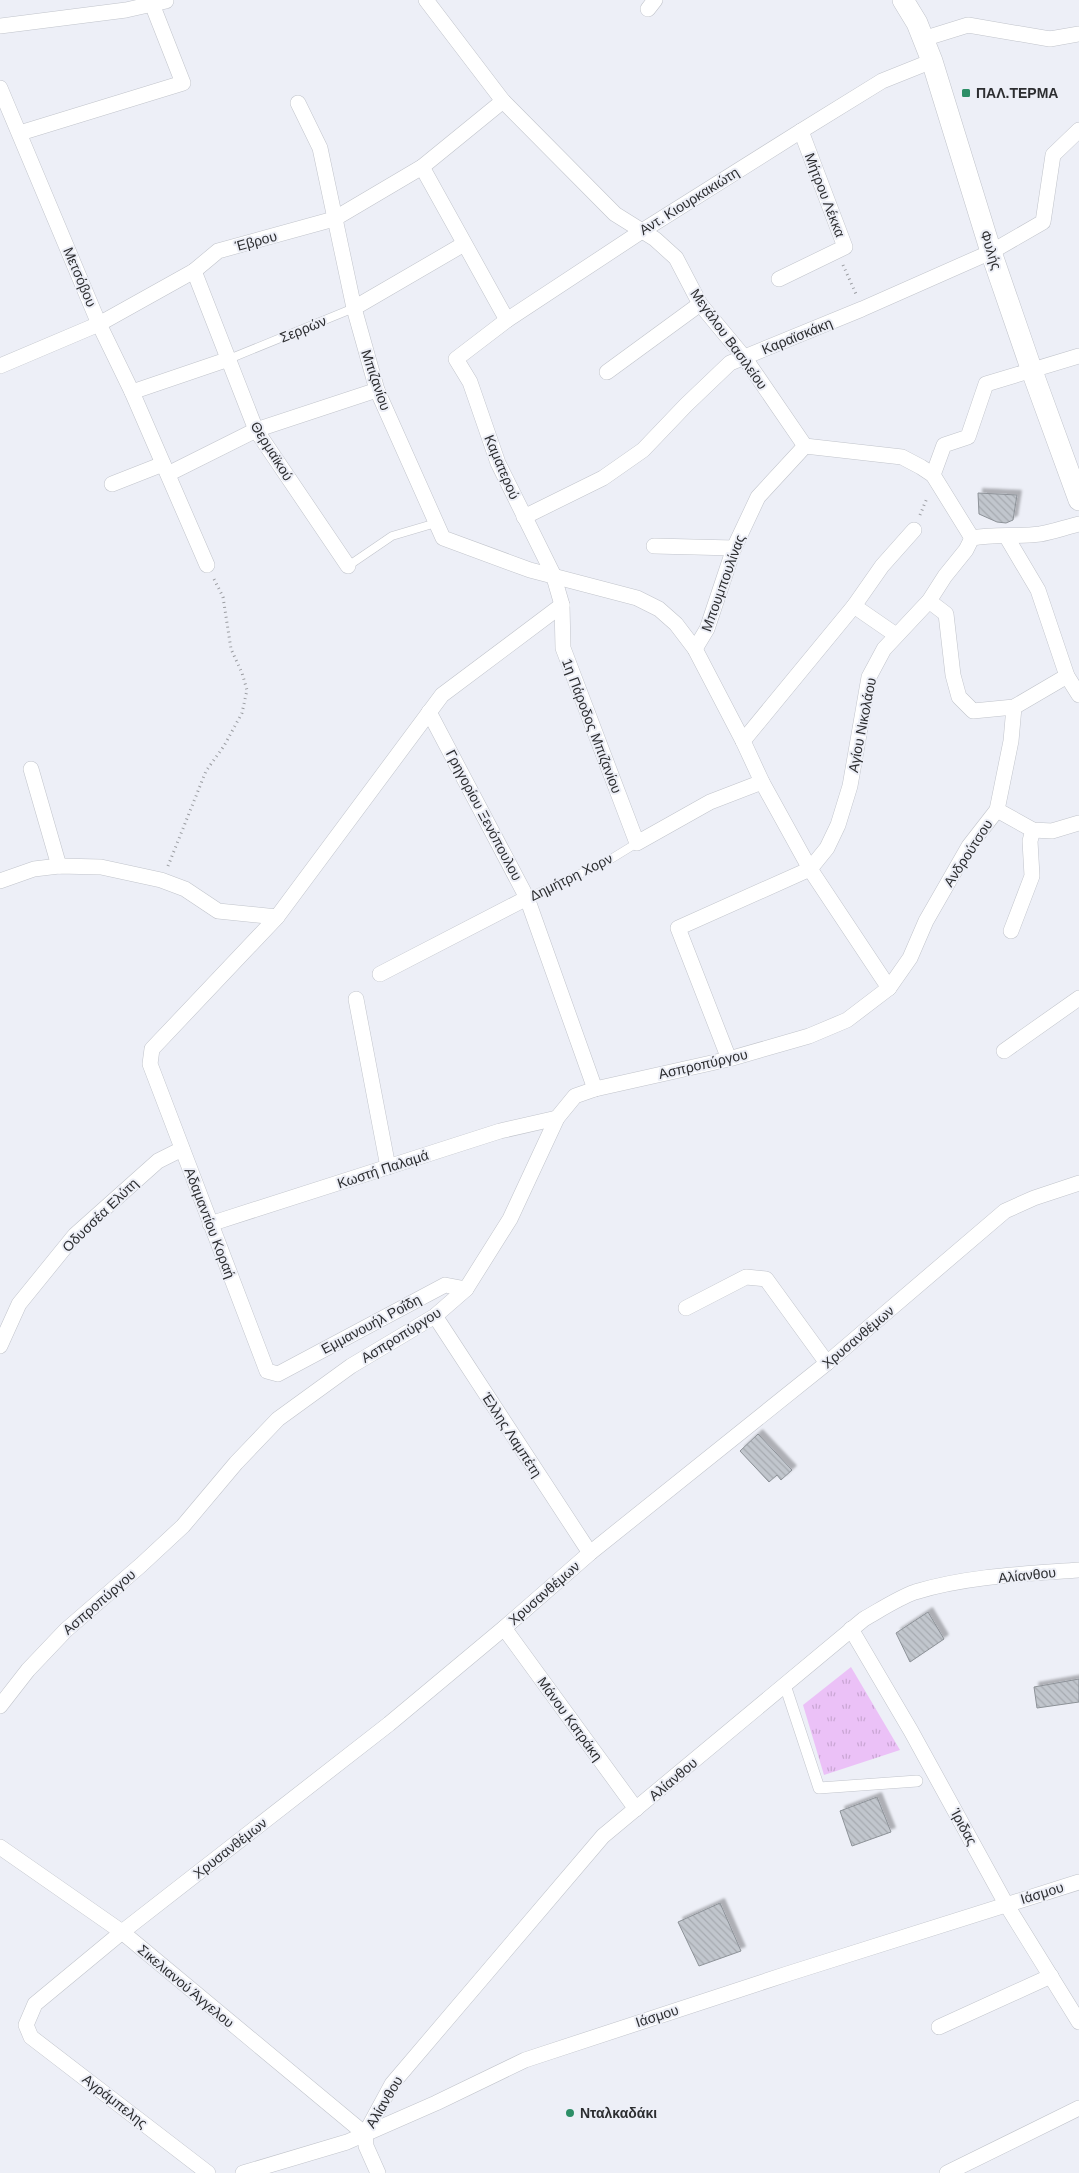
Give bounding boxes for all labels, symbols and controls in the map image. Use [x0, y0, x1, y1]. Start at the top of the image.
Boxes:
place label: ΠΑΛ.ΤΕΡΜΑ [976, 85, 1058, 101]
marker: ΠΑΛ.ΤΕΡΜΑ [960, 87, 972, 99]
street label: Μήτρου Λέκκα [802, 151, 848, 239]
street label: Αντ. Κιουρκακιώτη [636, 164, 742, 238]
street label: Έβρου [232, 228, 279, 254]
street label: Φυλής [977, 228, 1005, 272]
street label: Μετσόβου [60, 245, 100, 309]
street label: Μεγάλου Βασιλείου [687, 286, 771, 392]
street label: Σερρών [277, 312, 329, 346]
street label: Καραϊσκάκη [759, 315, 835, 357]
street label: Μπιζανίου [358, 347, 394, 413]
street label: Θερμαϊκού [248, 419, 296, 483]
street label: Καματερού [481, 432, 523, 502]
street label: Μπουμπουλίνας [698, 532, 748, 633]
street label: 1η Πάροδος Μπιζανίου [559, 656, 625, 796]
street label: Αγίου Νικολάου [845, 676, 879, 774]
street label: Γρηγορίου Ξενόπουλου [443, 747, 525, 883]
street label: Ανδρούτσου [940, 816, 996, 890]
street label: Δημήτρη Χορν [527, 850, 615, 904]
street label: Ασπροπύργου [657, 1046, 749, 1082]
street label: Κωστή Παλαμά [335, 1147, 431, 1191]
street label: Αδαμαντίου Κοραή [182, 1165, 238, 1281]
street label: Οδυσσέα Ελύτη [59, 1175, 141, 1255]
street label: Εμμανουήλ Ροΐδη [318, 1291, 424, 1357]
street label: Χρυσανθέμων [819, 1302, 897, 1372]
street label: Ασπροπύργου [358, 1304, 444, 1366]
street label: Έλλης Λαμπέτη [478, 1389, 545, 1480]
street label: Χρυσανθέμων [505, 1558, 583, 1628]
street label: Αλίανθου [997, 1564, 1057, 1586]
street label: Ασπροπύργου [59, 1566, 139, 1638]
street label: Μάνου Κατράκη [534, 1674, 606, 1764]
street label: Αλίανθου [646, 1754, 700, 1804]
street label: Ίριδας [947, 1805, 981, 1848]
street label: Χρυσανθέμων [190, 1814, 270, 1882]
street label: Ιάσμου [1019, 1879, 1065, 1907]
street label: Σικελιανού Άγγελου [135, 1941, 237, 2031]
street label: Ιάσμου [634, 2002, 680, 2030]
street label: Αγράμπελης [79, 2071, 151, 2131]
street label: Αλίανθου [362, 2073, 406, 2131]
place label: Νταλκαδάκι [580, 2105, 657, 2121]
marker: Νταλκαδάκι [564, 2107, 576, 2119]

